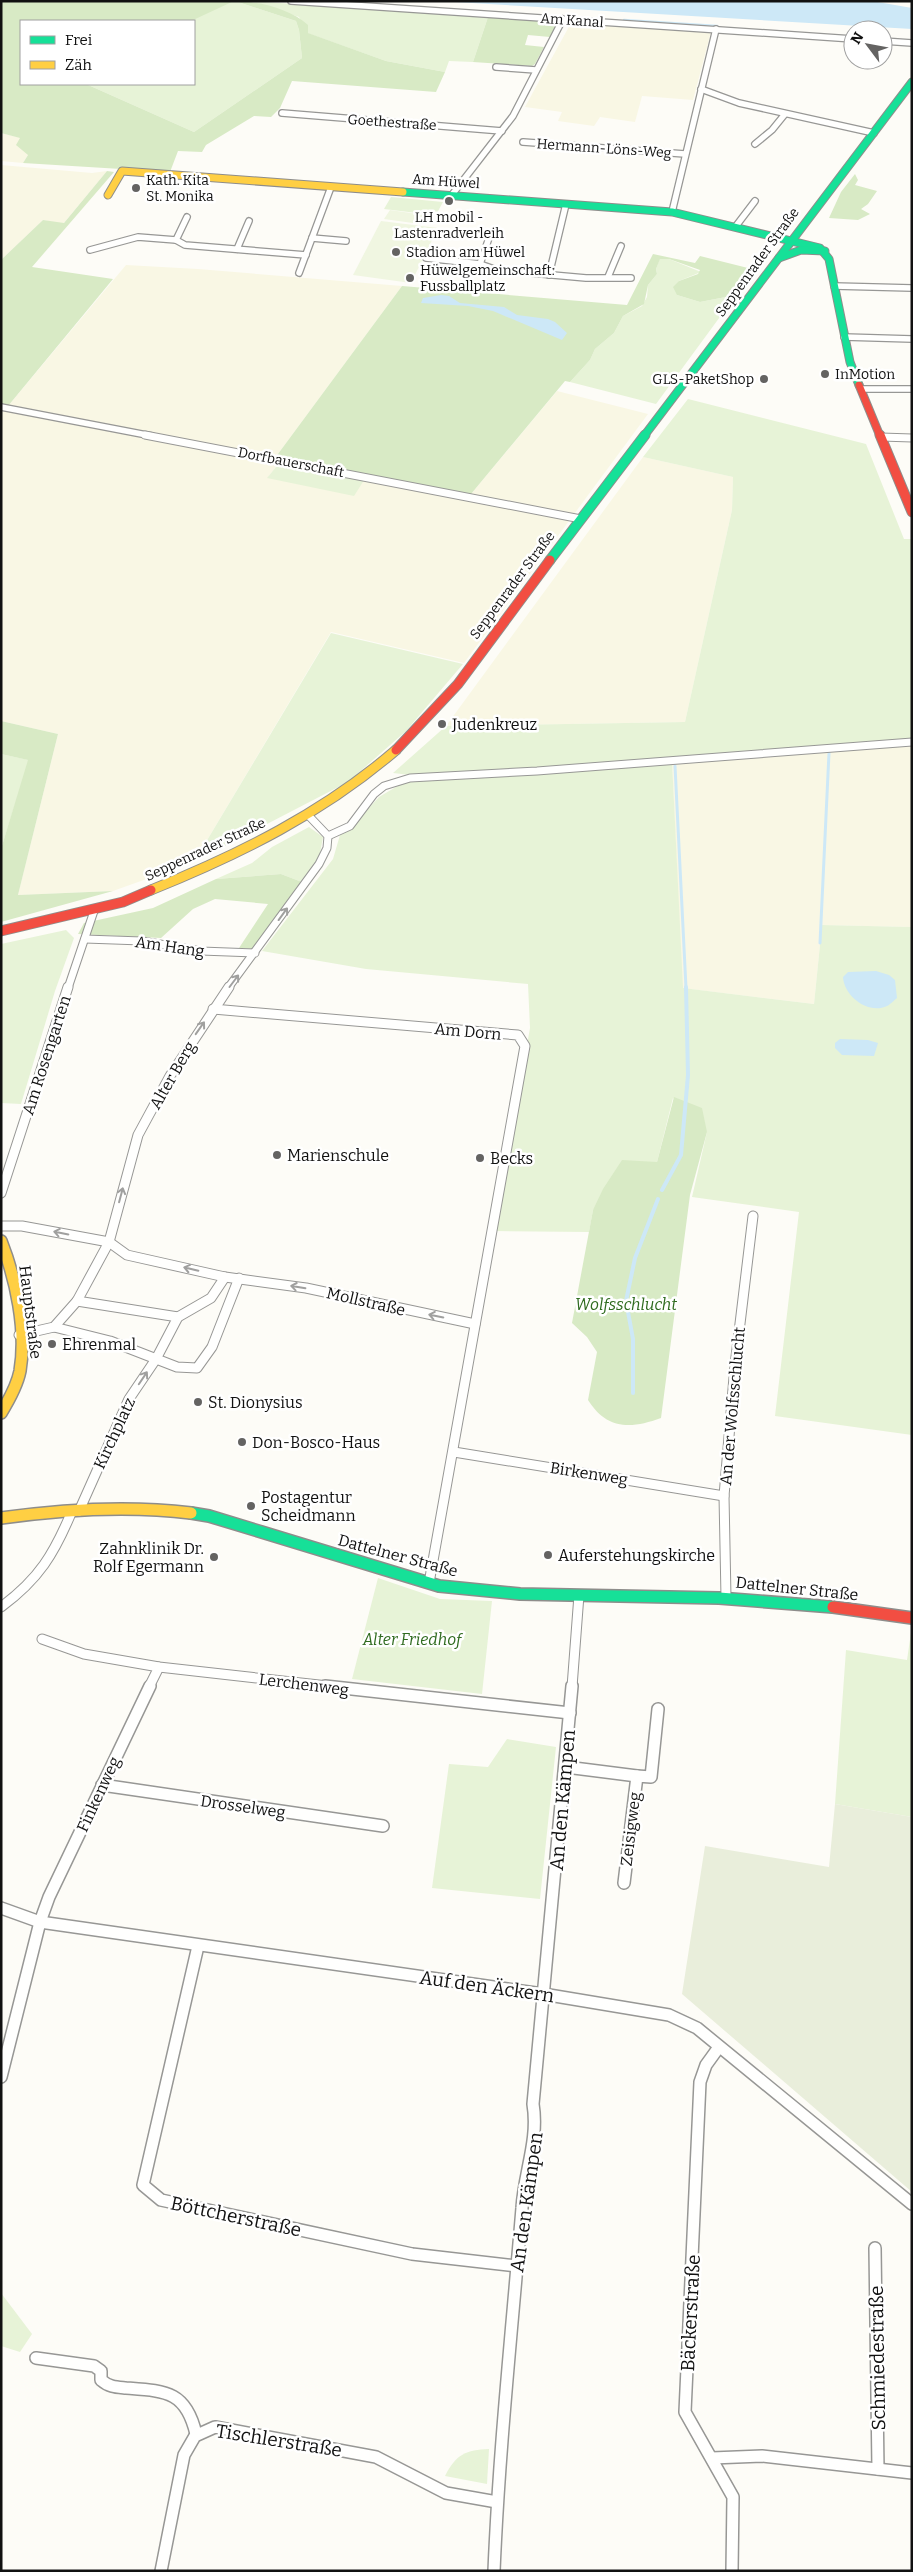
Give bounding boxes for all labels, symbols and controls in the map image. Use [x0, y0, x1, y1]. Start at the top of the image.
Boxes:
street label: Am Kanal [540, 10, 604, 31]
legend [20, 20, 195, 85]
north arrow [843, 20, 893, 70]
text: N [847, 29, 868, 47]
text: Frei [65, 31, 93, 49]
text: Zäh [65, 56, 92, 74]
street label: Goethestraße [347, 111, 437, 134]
street label: Hermann-Löns-Weg [536, 135, 672, 162]
street label: Am Hüwel [411, 171, 481, 192]
place label: Kath. Kita St. Monika [146, 172, 214, 205]
marker: Kath. Kita St. Monika [130, 182, 142, 194]
marker: LH mobil - Lastenradverleih [443, 195, 455, 207]
street label: Seppenrader Straße [712, 204, 803, 320]
place label: LH mobil - Lastenradverleih [394, 209, 504, 242]
place label: Stadion am Hüwel [406, 244, 525, 261]
marker: Stadion am Hüwel [390, 246, 402, 258]
place label: Hüwelgemeinschaft: Fussballplatz [420, 262, 555, 295]
marker: Hüwelgemeinschaft: Fussballplatz [404, 272, 416, 284]
place label: InMotion [835, 366, 895, 383]
marker: InMotion [819, 368, 831, 380]
place label: GLS-PaketShop [652, 371, 754, 388]
marker: GLS-PaketShop [758, 373, 770, 385]
street label: Dorfbauerschaft [236, 444, 345, 481]
street label: Seppenrader Straße [466, 528, 559, 643]
place label: Judenkreuz [451, 715, 537, 734]
marker: Judenkreuz [436, 718, 448, 730]
street label: Seppenrader Straße [142, 814, 268, 885]
one-way arrow [278, 907, 288, 921]
street label: Am Hang [134, 932, 206, 961]
one-way arrow [229, 974, 239, 988]
street label: Am Rosengarten [18, 993, 75, 1117]
street label: Am Dorn [434, 1019, 502, 1044]
one-way arrow [195, 1021, 205, 1035]
street label: Alter Berg [145, 1038, 199, 1112]
place label: Marienschule [287, 1146, 389, 1165]
marker: Marienschule [271, 1149, 283, 1161]
place label: Becks [490, 1149, 533, 1168]
marker: Becks [474, 1152, 486, 1164]
one-way arrow [117, 1188, 126, 1204]
one-way arrow [53, 1228, 69, 1238]
street label: Hauptstraße [15, 1264, 46, 1360]
one-way arrow [183, 1264, 199, 1273]
one-way arrow [291, 1281, 307, 1291]
street label: Mollstraße [325, 1283, 407, 1320]
park label: Wolfsschlucht [575, 1295, 677, 1314]
one-way arrow [428, 1311, 444, 1321]
street label: An der Wolfsschlucht [716, 1326, 749, 1486]
place label: Ehrenmal [62, 1335, 136, 1354]
marker: Ehrenmal [46, 1338, 58, 1350]
one-way arrow [138, 1371, 148, 1385]
place label: St. Dionysius [208, 1393, 303, 1412]
street label: Kirchplatz [90, 1394, 139, 1472]
marker: St. Dionysius [192, 1396, 204, 1408]
place label: Don-Bosco-Haus [252, 1433, 380, 1452]
marker: Don-Bosco-Haus [236, 1436, 248, 1448]
street label: Birkenweg [549, 1458, 629, 1489]
place label: Postagentur Scheidmann [261, 1488, 356, 1525]
marker: Postagentur Scheidmann [245, 1500, 257, 1512]
street label: Dattelner Straße [336, 1530, 460, 1581]
place label: Zahnklinik Dr. Rolf Egermann [93, 1539, 204, 1576]
place label: Auferstehungskirche [558, 1546, 715, 1565]
marker: Auferstehungskirche [542, 1549, 554, 1561]
marker: Zahnklinik Dr. Rolf Egermann [208, 1551, 220, 1563]
street label: Dattelner Straße [735, 1573, 859, 1604]
park label: Alter Friedhof [362, 1630, 464, 1649]
street label: Lerchenweg [258, 1670, 350, 1699]
street label: An den Kämpen [545, 1729, 580, 1871]
street label: Finkenweg [73, 1754, 124, 1835]
street label: Drosselweg [199, 1791, 287, 1822]
street label: Zeisigweg [617, 1791, 644, 1867]
street label: Auf den Äckern [418, 1966, 556, 2007]
street label: An den Kämpen [505, 2130, 548, 2274]
street label: Böttcherstraße [168, 2191, 303, 2242]
street label: Bäckerstraße [676, 2254, 705, 2372]
street label: Schmiedestraße [865, 2285, 890, 2431]
street label: Tischlerstraße [214, 2419, 344, 2462]

